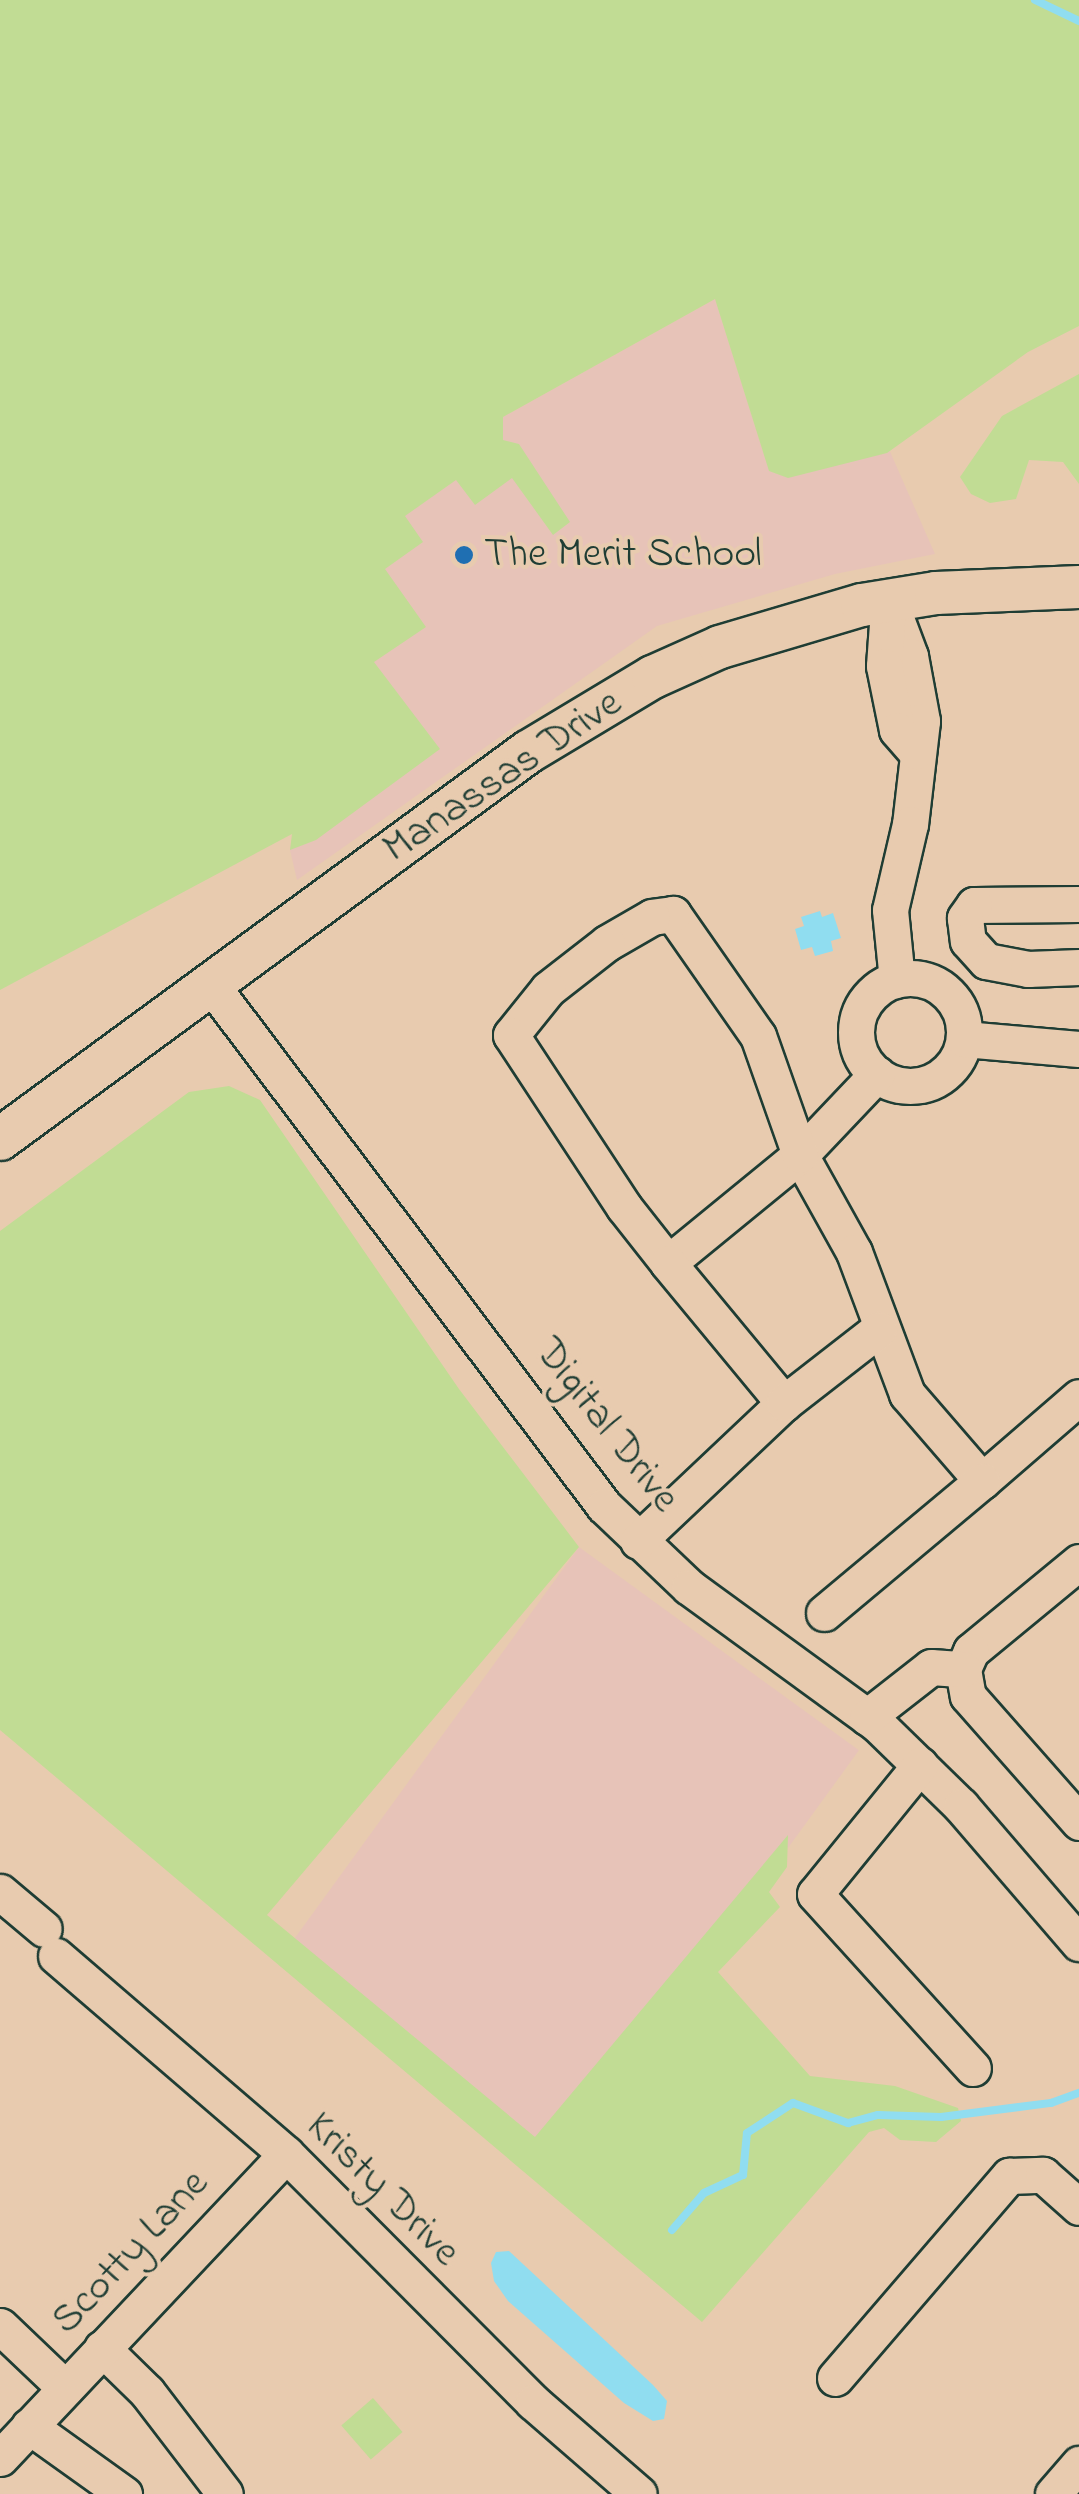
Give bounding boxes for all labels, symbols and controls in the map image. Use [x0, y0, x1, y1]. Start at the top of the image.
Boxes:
place label: The Merit School [484, 530, 762, 580]
marker: The Merit School [453, 544, 475, 566]
street label: Manassas Drive [374, 679, 632, 875]
street label: Digital Drive [522, 1329, 690, 1523]
street label: Kristy Drive [294, 2102, 470, 2278]
street label: Scotty Lane [42, 2160, 220, 2346]

